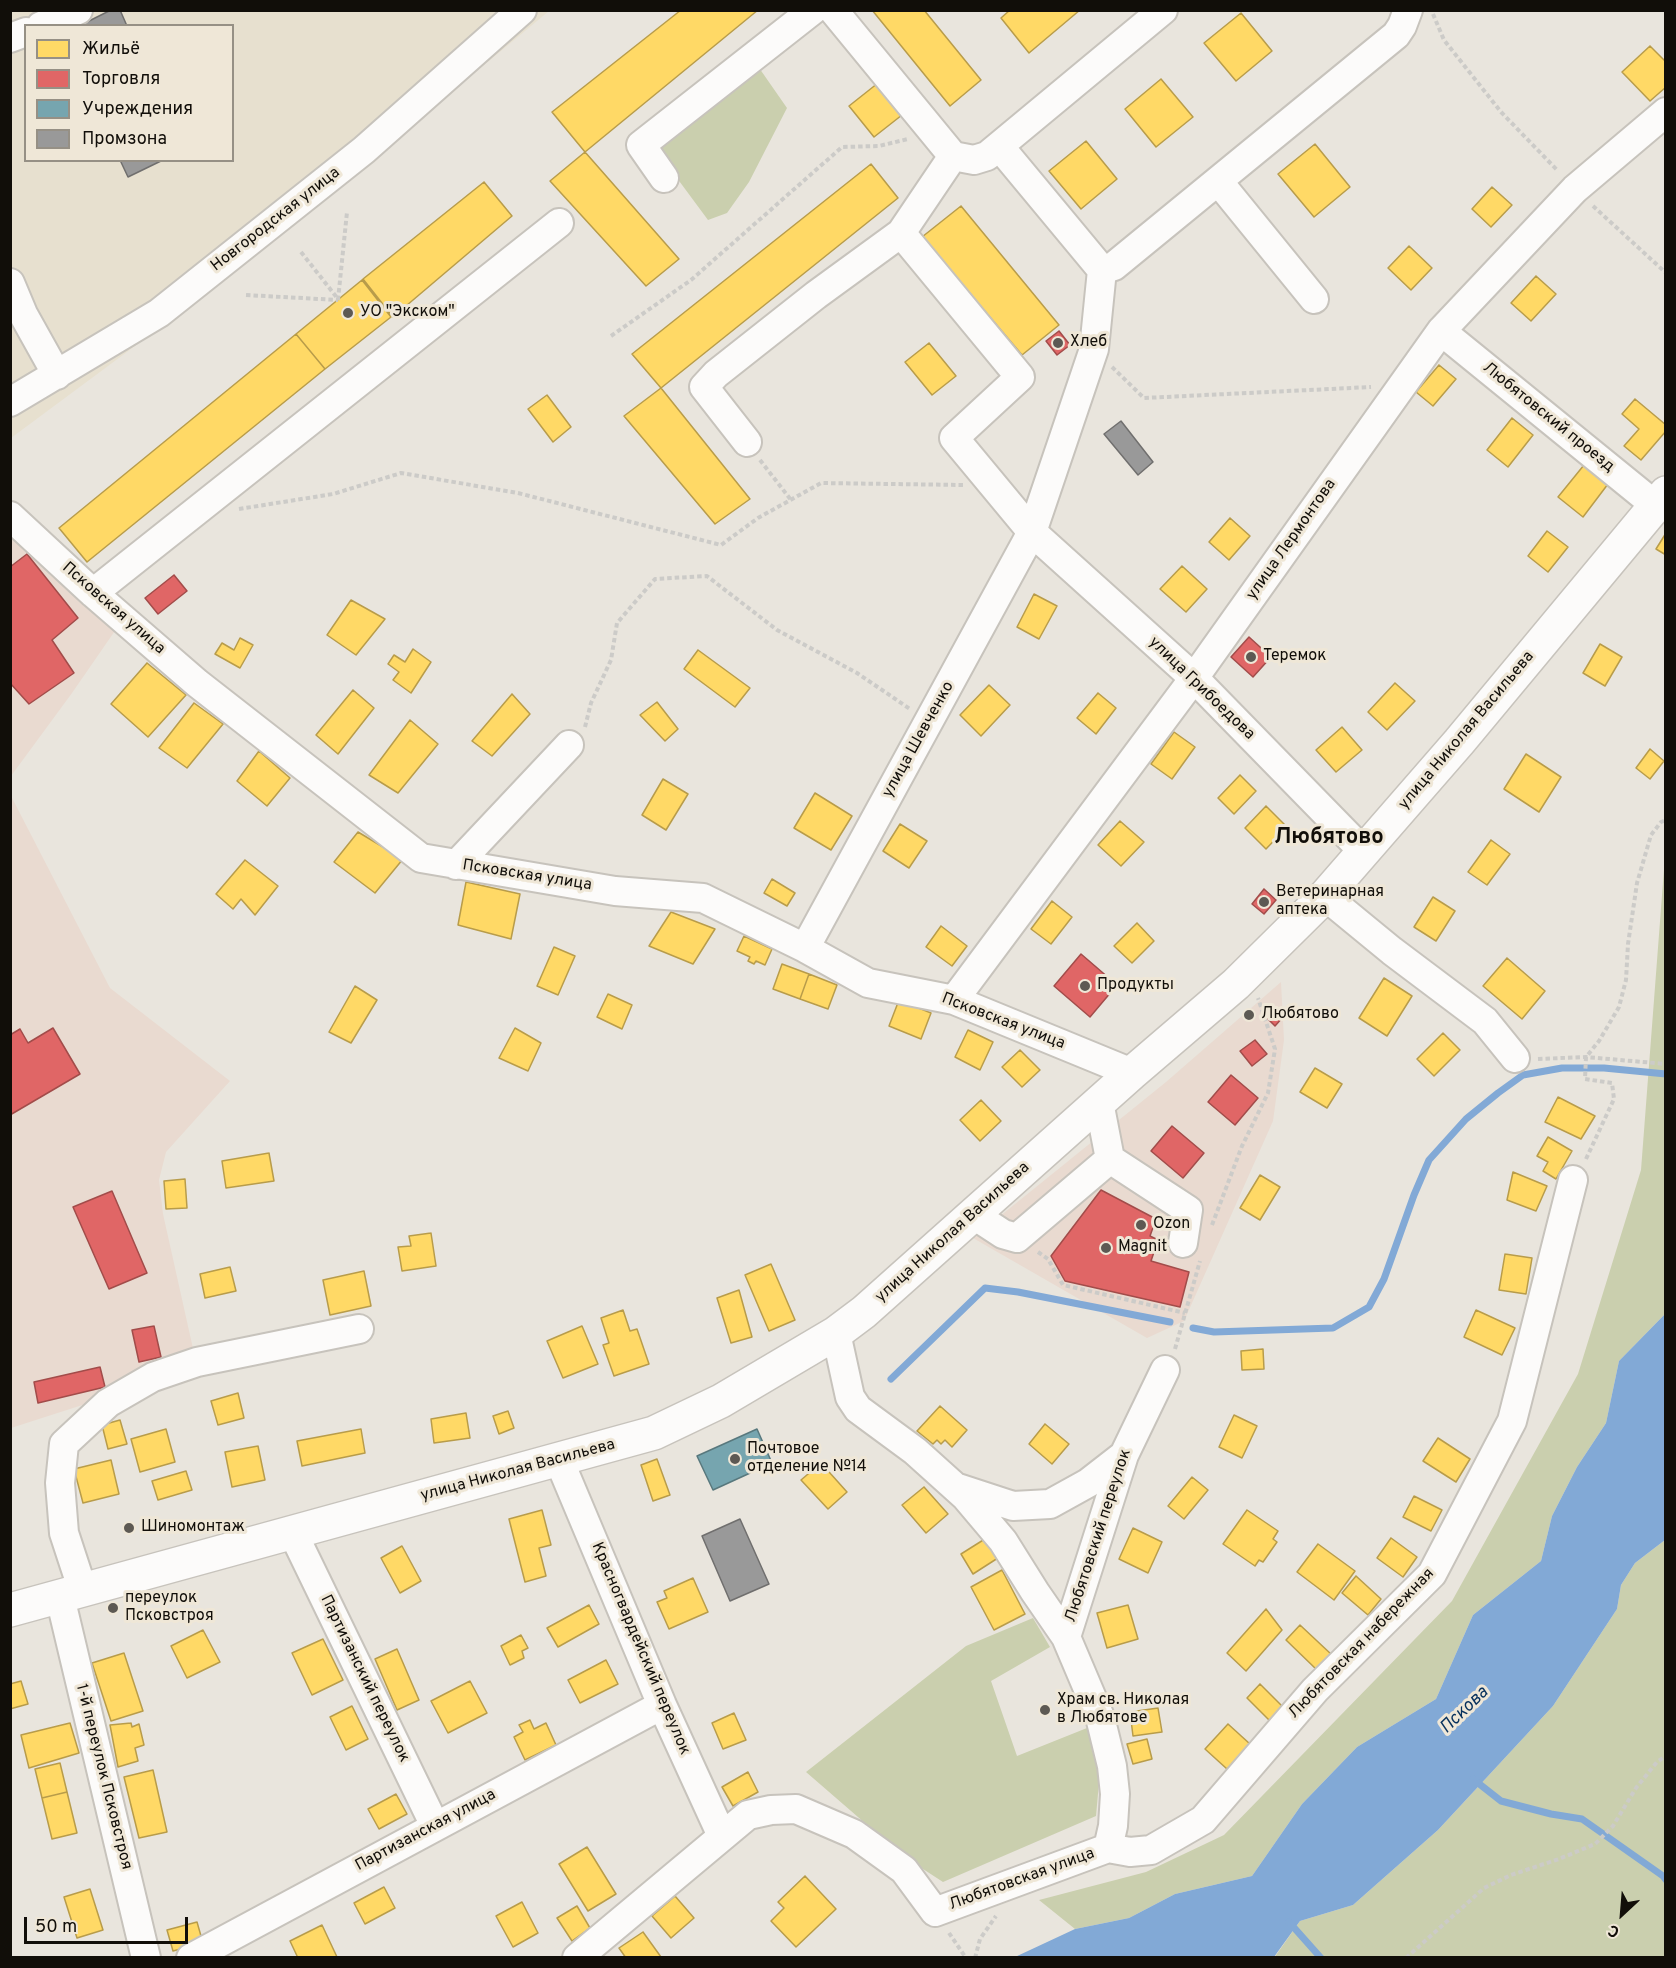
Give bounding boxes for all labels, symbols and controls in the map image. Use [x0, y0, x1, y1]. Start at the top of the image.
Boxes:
legend [24, 24, 234, 162]
text: Жильё [82, 38, 140, 61]
text: Торговля [82, 68, 160, 91]
text: Учреждения [82, 98, 193, 121]
text: Промзона [82, 128, 167, 151]
street label: Новгородская улица [208, 164, 344, 276]
place label: УО "Экском" [360, 303, 455, 323]
marker: УО "Экском" [341, 306, 355, 320]
place label: Хлеб [1070, 333, 1107, 353]
marker: Хлеб [1051, 336, 1065, 350]
street label: Любятовский проезд [1478, 359, 1618, 477]
street label: улица Лермонтова [1243, 476, 1341, 604]
street label: Псковская улица [57, 559, 169, 659]
street label: улица Грибоедова [1144, 633, 1258, 745]
place label: Теремок [1263, 647, 1326, 667]
street label: улица Николая Васильева [1395, 648, 1539, 814]
marker: Теремок [1244, 650, 1258, 664]
street label: улица Шевченко [879, 679, 959, 801]
district label: Любятово [1274, 826, 1384, 852]
street label: Псковская улица [461, 856, 593, 896]
place label: Ветеринарная аптека [1276, 883, 1384, 921]
marker: Ветеринарная аптека [1257, 895, 1271, 909]
place label: Продукты [1097, 976, 1174, 996]
marker: Продукты [1078, 979, 1092, 993]
street label: Псковская улица [939, 990, 1067, 1054]
place label: Любятово [1261, 1005, 1339, 1025]
marker: Любятово [1242, 1008, 1256, 1022]
street label: улица Николая Васильева [872, 1159, 1034, 1307]
place label: Ozon [1153, 1215, 1190, 1235]
marker: Ozon [1134, 1218, 1148, 1232]
place label: Magnit [1118, 1238, 1167, 1258]
marker: Magnit [1099, 1241, 1113, 1255]
street label: улица Николая Васильева [419, 1436, 617, 1506]
place label: Почтовое отделение №14 [747, 1440, 867, 1478]
street label: Любятовский переулок [1062, 1447, 1136, 1625]
marker: Почтовое отделение №14 [728, 1452, 742, 1466]
place label: Шиномонтаж [141, 1518, 245, 1538]
marker: Шиномонтаж [122, 1521, 136, 1535]
street label: Красногвардейский переулок [586, 1540, 694, 1758]
street label: Любятовская набережная [1285, 1565, 1439, 1723]
place label: переулок Псковстроя [125, 1589, 214, 1627]
street label: Партизанский переулок [315, 1592, 413, 1766]
marker: переулок Псковстроя [106, 1601, 120, 1615]
street label: 1-й переулок Псковстроя [71, 1682, 135, 1872]
water label: Пскова [1436, 1683, 1494, 1739]
place label: Храм св. Николая в Любятове [1057, 1691, 1189, 1729]
marker: Храм св. Николая в Любятове [1038, 1703, 1052, 1717]
street label: Партизанская улица [353, 1786, 499, 1876]
street label: Любятовская улица [947, 1845, 1097, 1915]
north arrow [1592, 1884, 1652, 1944]
scale bar [27, 1905, 190, 1943]
text: 50 m [35, 1916, 77, 1939]
text: С [1605, 1919, 1623, 1941]

